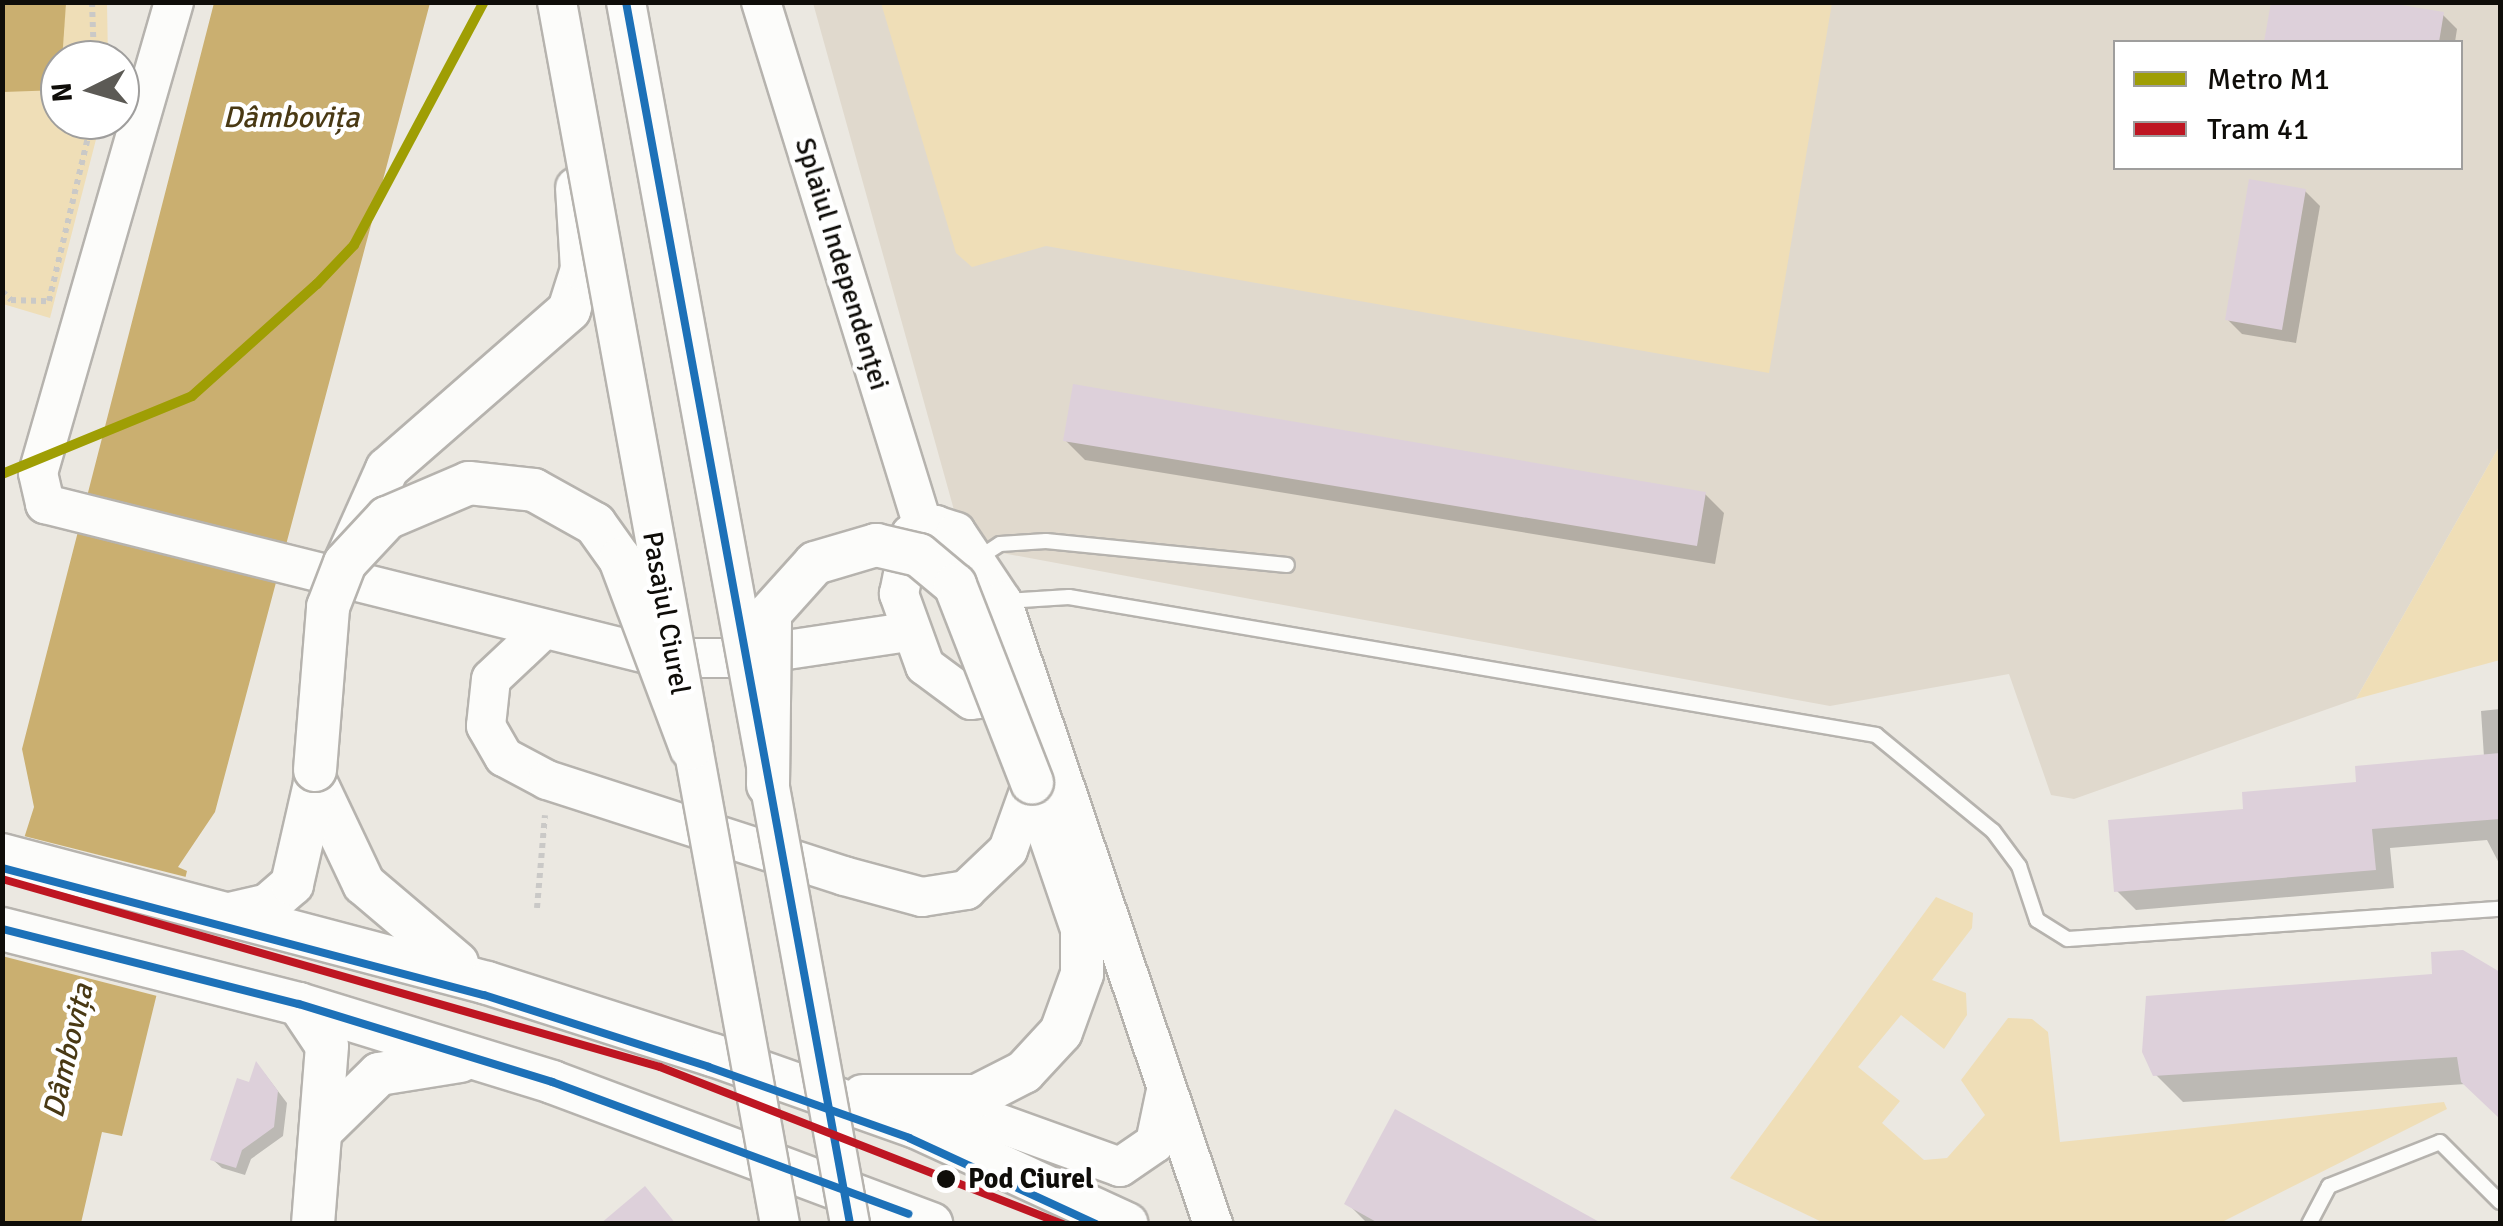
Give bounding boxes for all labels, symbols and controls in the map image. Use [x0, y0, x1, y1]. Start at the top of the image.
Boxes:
north arrow [40, 40, 140, 140]
legend [2113, 40, 2463, 170]
text: Metro M1 [2207, 61, 2330, 98]
text: N [44, 81, 80, 104]
water label: Dâmbovița [223, 100, 359, 136]
text: Tram 41 [2207, 111, 2309, 148]
street label: Splaiul Independenței [788, 134, 896, 394]
street label: Pasajul Ciurel [635, 529, 697, 697]
water label: Dâmbovița [36, 981, 102, 1121]
place label: Pod Ciurel [968, 1162, 1094, 1196]
marker: Pod Ciurel [933, 1166, 959, 1192]

